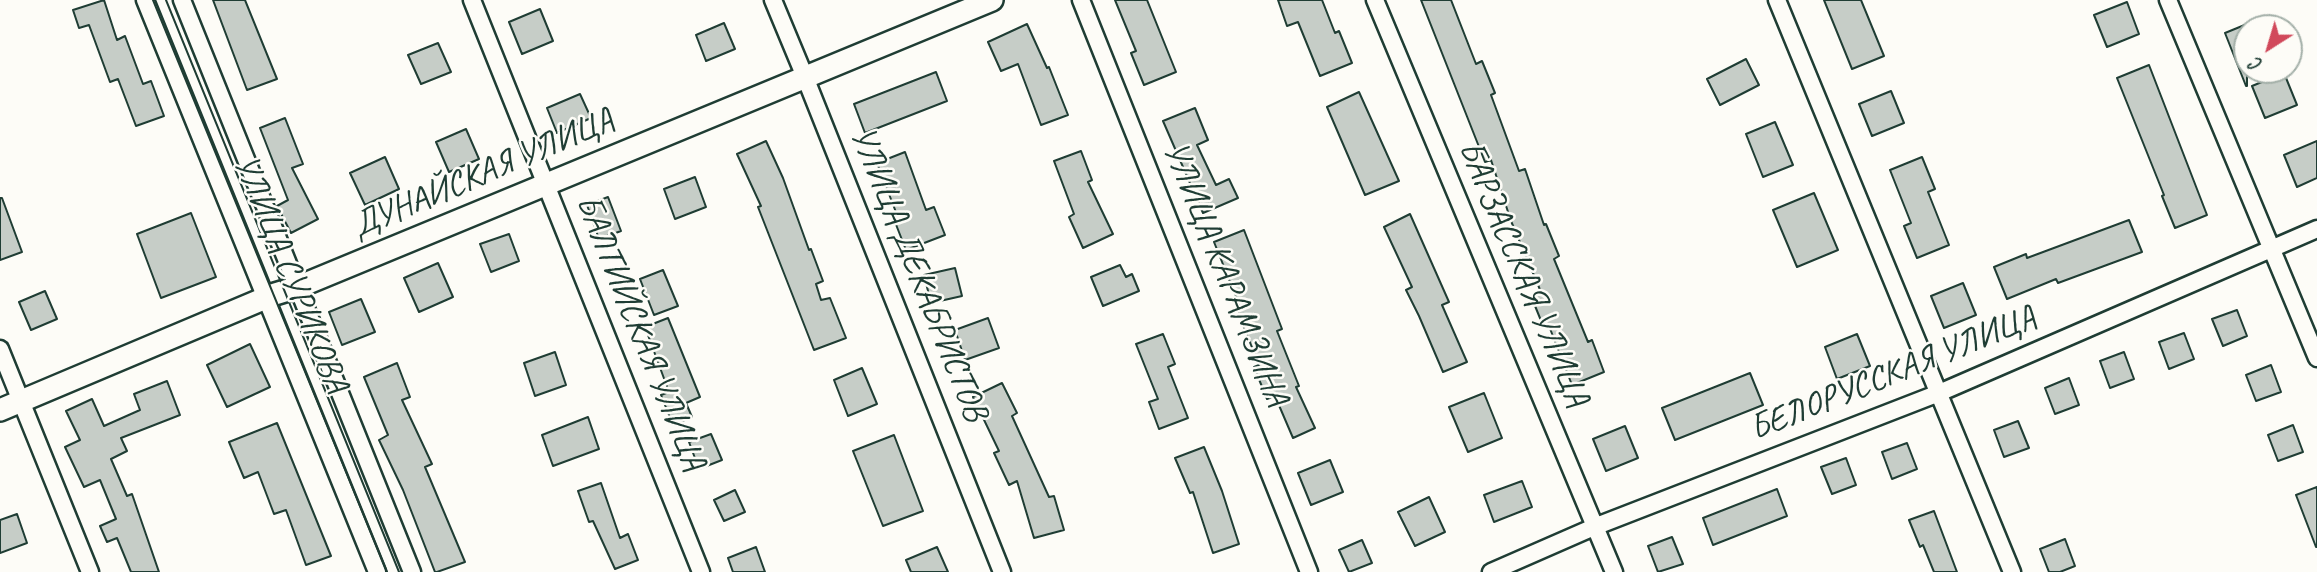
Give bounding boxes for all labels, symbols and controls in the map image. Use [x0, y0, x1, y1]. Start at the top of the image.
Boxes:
north arrow [2233, 14, 2303, 84]
text: С [2246, 52, 2268, 77]
street label: ДУНАЙСКАЯ УЛИЦА [346, 100, 620, 248]
street label: УЛИЦА ДЕКАБРИСТОВ [840, 121, 996, 427]
street label: БАРЗАССКАЯ УЛИЦА [1448, 135, 1598, 413]
street label: УЛИЦА КАРАМЗИНА [1153, 136, 1297, 412]
street label: УЛИЦА СУРИКОВА [223, 149, 357, 399]
street label: БАЛТИЙСКАЯ УЛИЦА [566, 189, 714, 477]
street label: БЕЛОРУССКАЯ УЛИЦА [1744, 297, 2042, 451]

